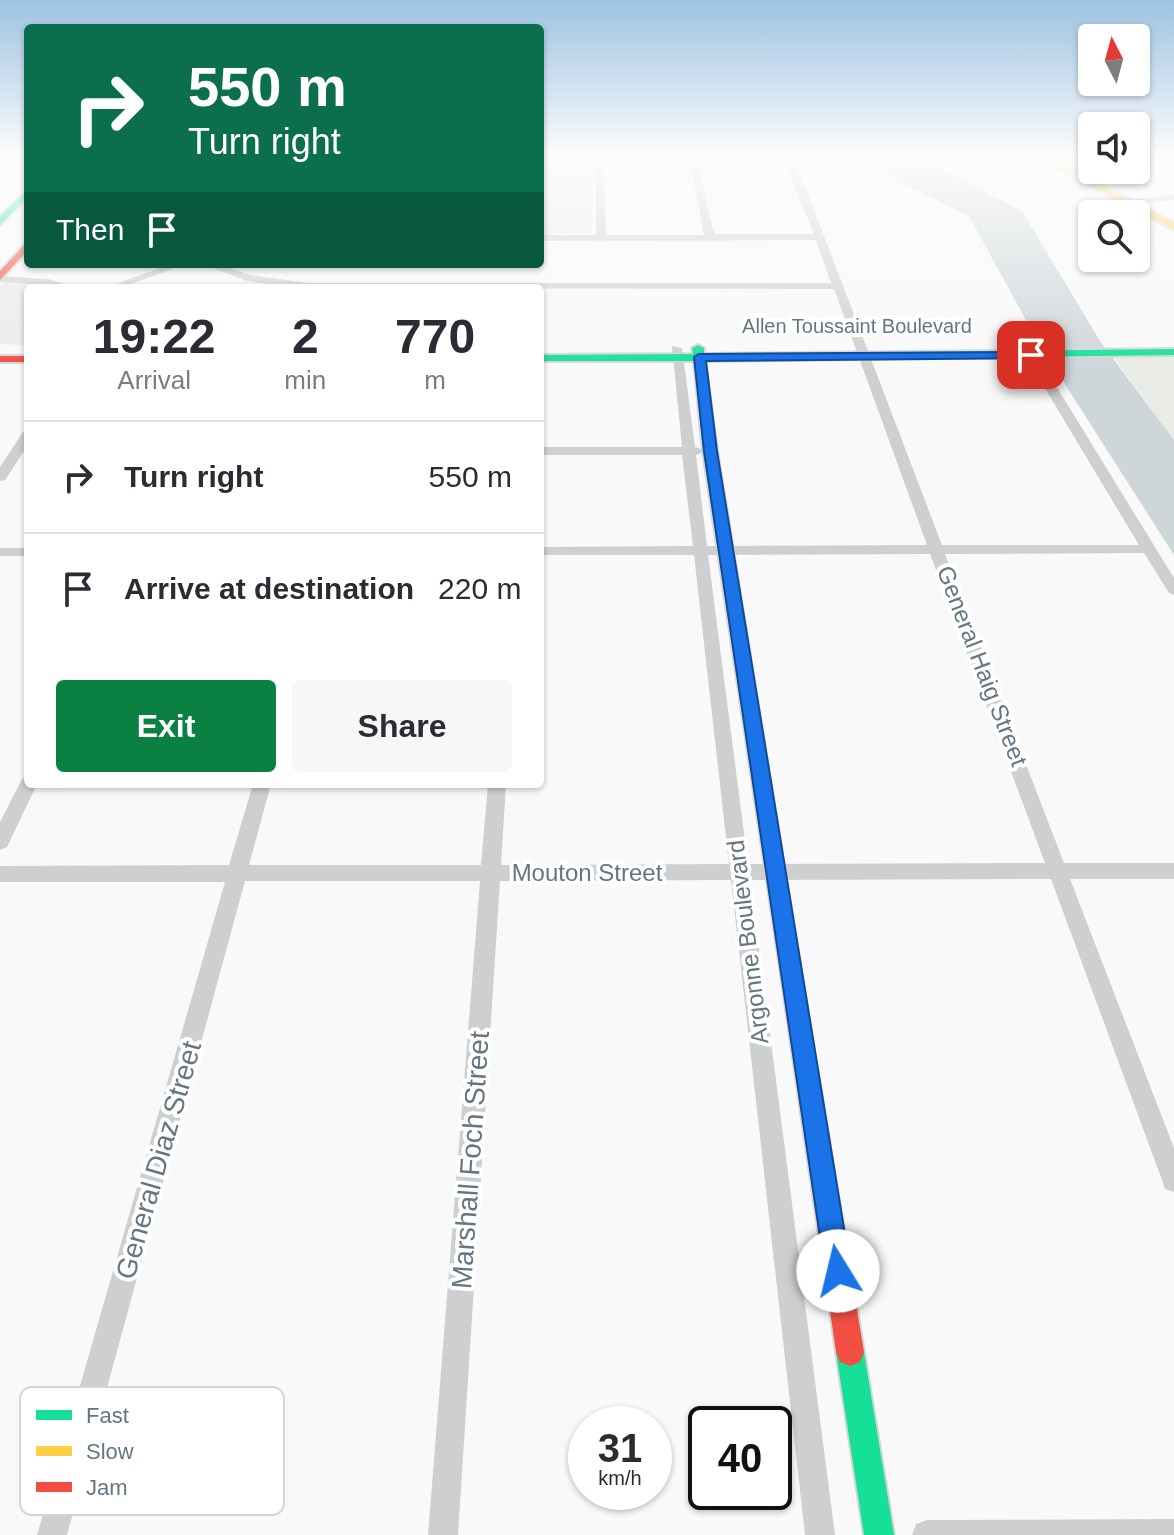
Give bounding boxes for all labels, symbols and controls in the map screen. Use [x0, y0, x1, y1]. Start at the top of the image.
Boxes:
north arrow [1078, 24, 1150, 96]
map controls [1078, 24, 1150, 272]
text: 550 m [188, 55, 347, 118]
icon: right [56, 56, 160, 160]
button: sound [1078, 112, 1150, 184]
text: Turn right [188, 121, 341, 162]
button: search [1078, 200, 1150, 272]
icon: arrive [140, 208, 184, 252]
text: Then [56, 213, 124, 246]
text: 19:22 [93, 310, 216, 363]
text: 2 [292, 310, 319, 363]
text: 770 [395, 310, 475, 363]
street label: Allen Toussaint Boulevard [742, 315, 972, 337]
pin [997, 321, 1065, 389]
icon: arrive [1009, 333, 1053, 377]
text: Arrival [117, 365, 191, 395]
text: min [284, 365, 326, 395]
text: m [424, 365, 446, 395]
icon: right [56, 455, 100, 499]
text: Turn right [124, 460, 263, 493]
text: 550 m [429, 460, 512, 493]
street label: General Haig Street [932, 562, 1033, 770]
icon: arrive [56, 567, 100, 611]
text: Arrive at destination [124, 572, 414, 605]
text: 220 m [438, 572, 521, 605]
button: Exit [56, 680, 276, 772]
button: Share [292, 680, 512, 772]
street label: Argonne Boulevard [722, 838, 773, 1046]
street label: Mouton Street [512, 859, 663, 886]
street label: Marshall Foch Street [446, 1030, 495, 1290]
street label: General Diaz Street [110, 1037, 207, 1283]
position arrow [796, 1229, 880, 1313]
legend [20, 1387, 284, 1515]
text: Fast [86, 1403, 129, 1428]
speed limit sign: 40 [688, 1406, 792, 1510]
text: 31 [598, 1426, 642, 1470]
text: Slow [86, 1439, 134, 1464]
text: km/h [598, 1467, 642, 1489]
text: Jam [86, 1475, 128, 1500]

